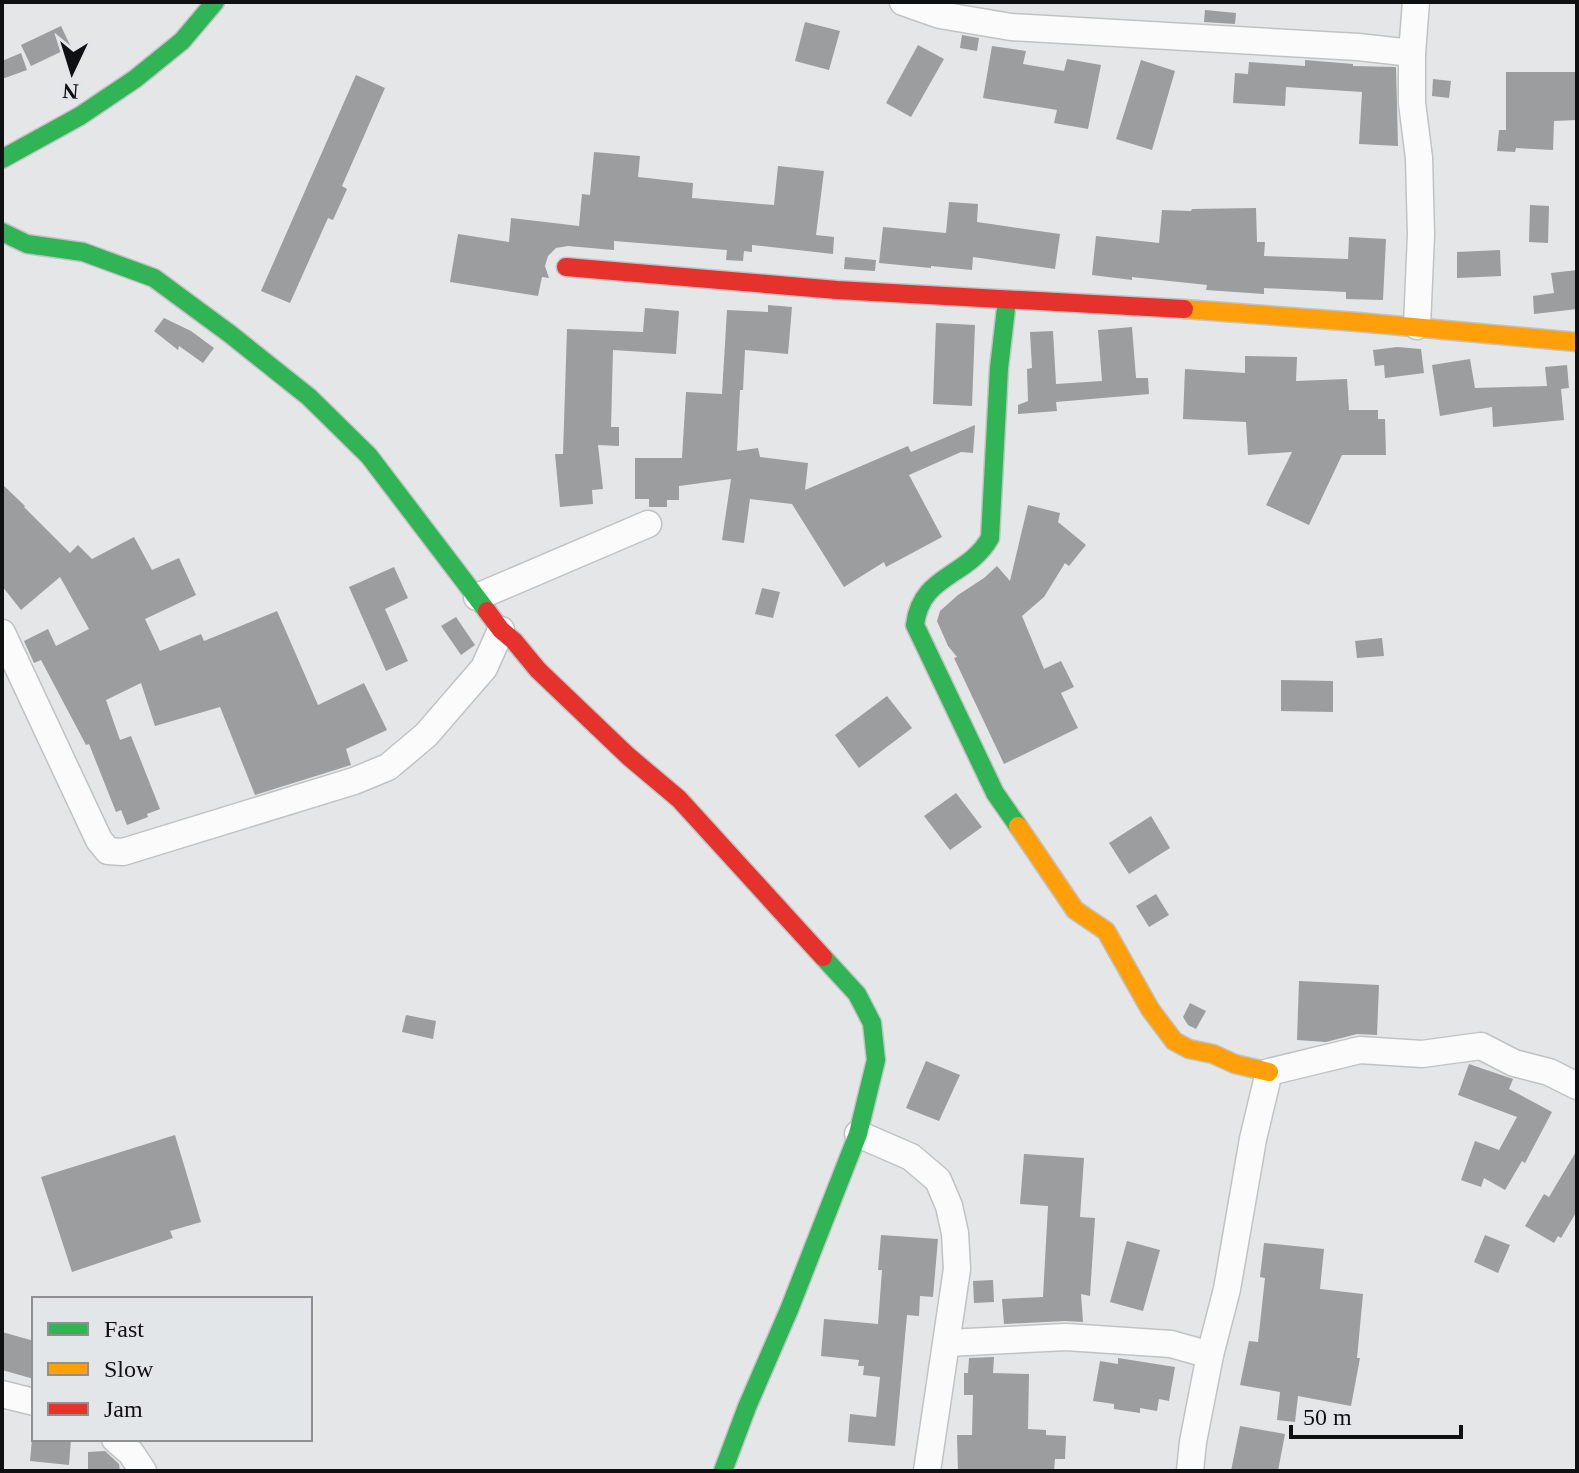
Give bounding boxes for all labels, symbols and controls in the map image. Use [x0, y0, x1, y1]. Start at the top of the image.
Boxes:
north arrow [32, 32, 112, 112]
text: N [62, 78, 79, 104]
legend [32, 1297, 312, 1441]
text: Fast [104, 1316, 144, 1342]
text: Slow [104, 1356, 154, 1382]
scale bar [1291, 1389, 1461, 1439]
text: Jam [104, 1396, 143, 1422]
text: 50 m [1303, 1404, 1352, 1430]

